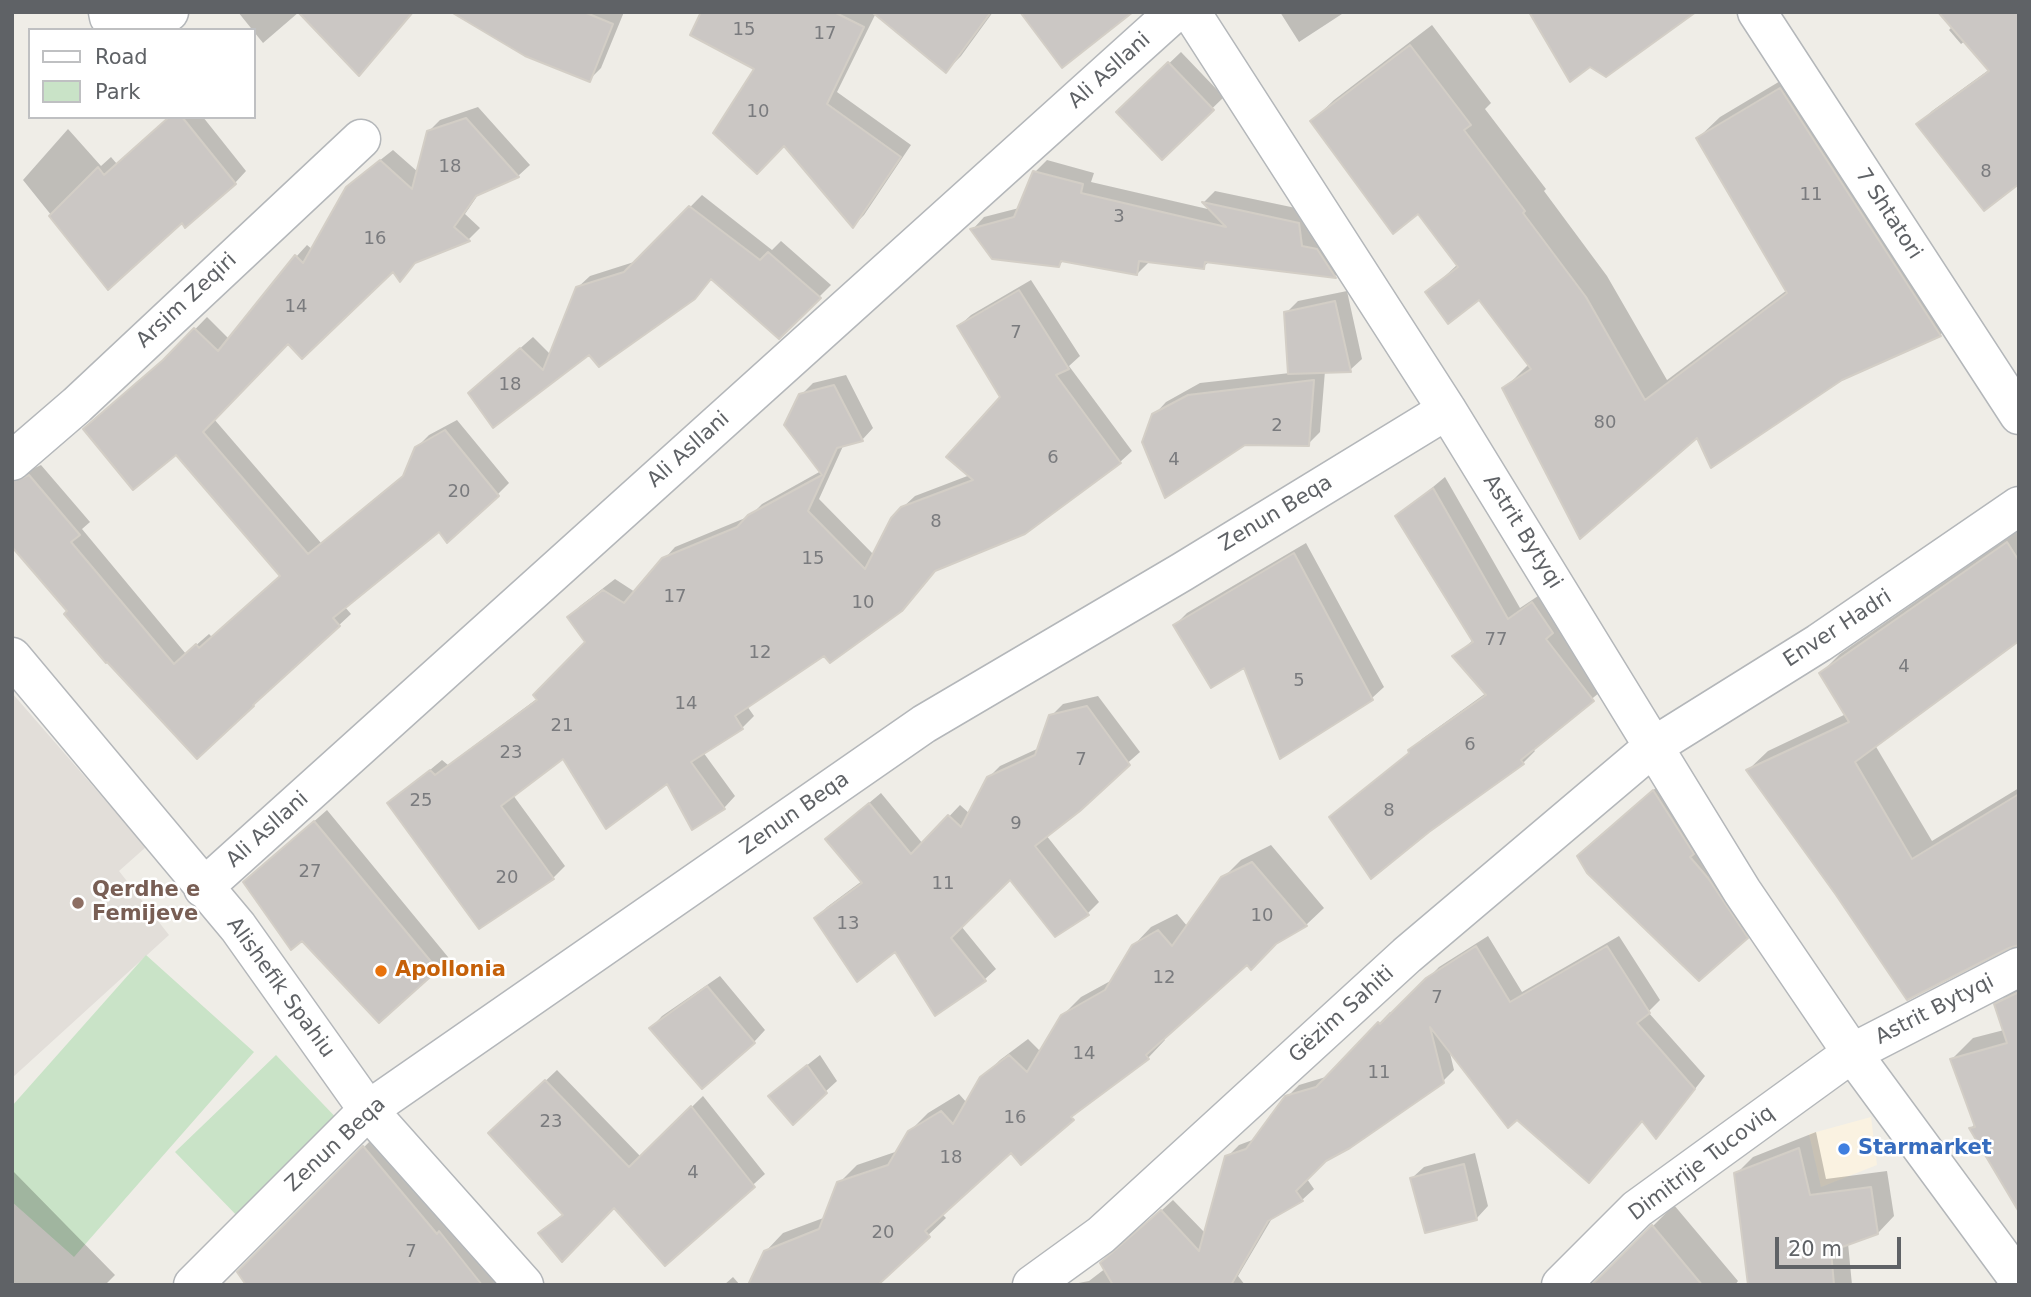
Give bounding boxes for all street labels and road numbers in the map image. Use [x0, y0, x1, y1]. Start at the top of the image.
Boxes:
street label: Ali Asllani [1064, 28, 1156, 114]
street label: 7 Shtatori [1849, 164, 1927, 264]
street label: Arsim Zeqiri [132, 248, 242, 354]
street label: Ali Asllani [643, 407, 735, 493]
street label: Zenun Beqa [1215, 470, 1337, 558]
street label: Astrit Bytyqi [1477, 470, 1567, 594]
street label: Enver Hadri [1779, 585, 1897, 673]
street label: Zenun Beqa [736, 767, 854, 861]
street label: Ali Asllani [222, 787, 314, 873]
street label: Alishefik Spahiu [221, 913, 339, 1063]
street label: Gëzim Sahiti [1284, 961, 1400, 1069]
street label: Astrit Bytyqi [1872, 969, 1998, 1051]
street label: Zenun Beqa [281, 1092, 391, 1198]
street label: Dimitrije Tucoviq [1624, 1101, 1780, 1227]

